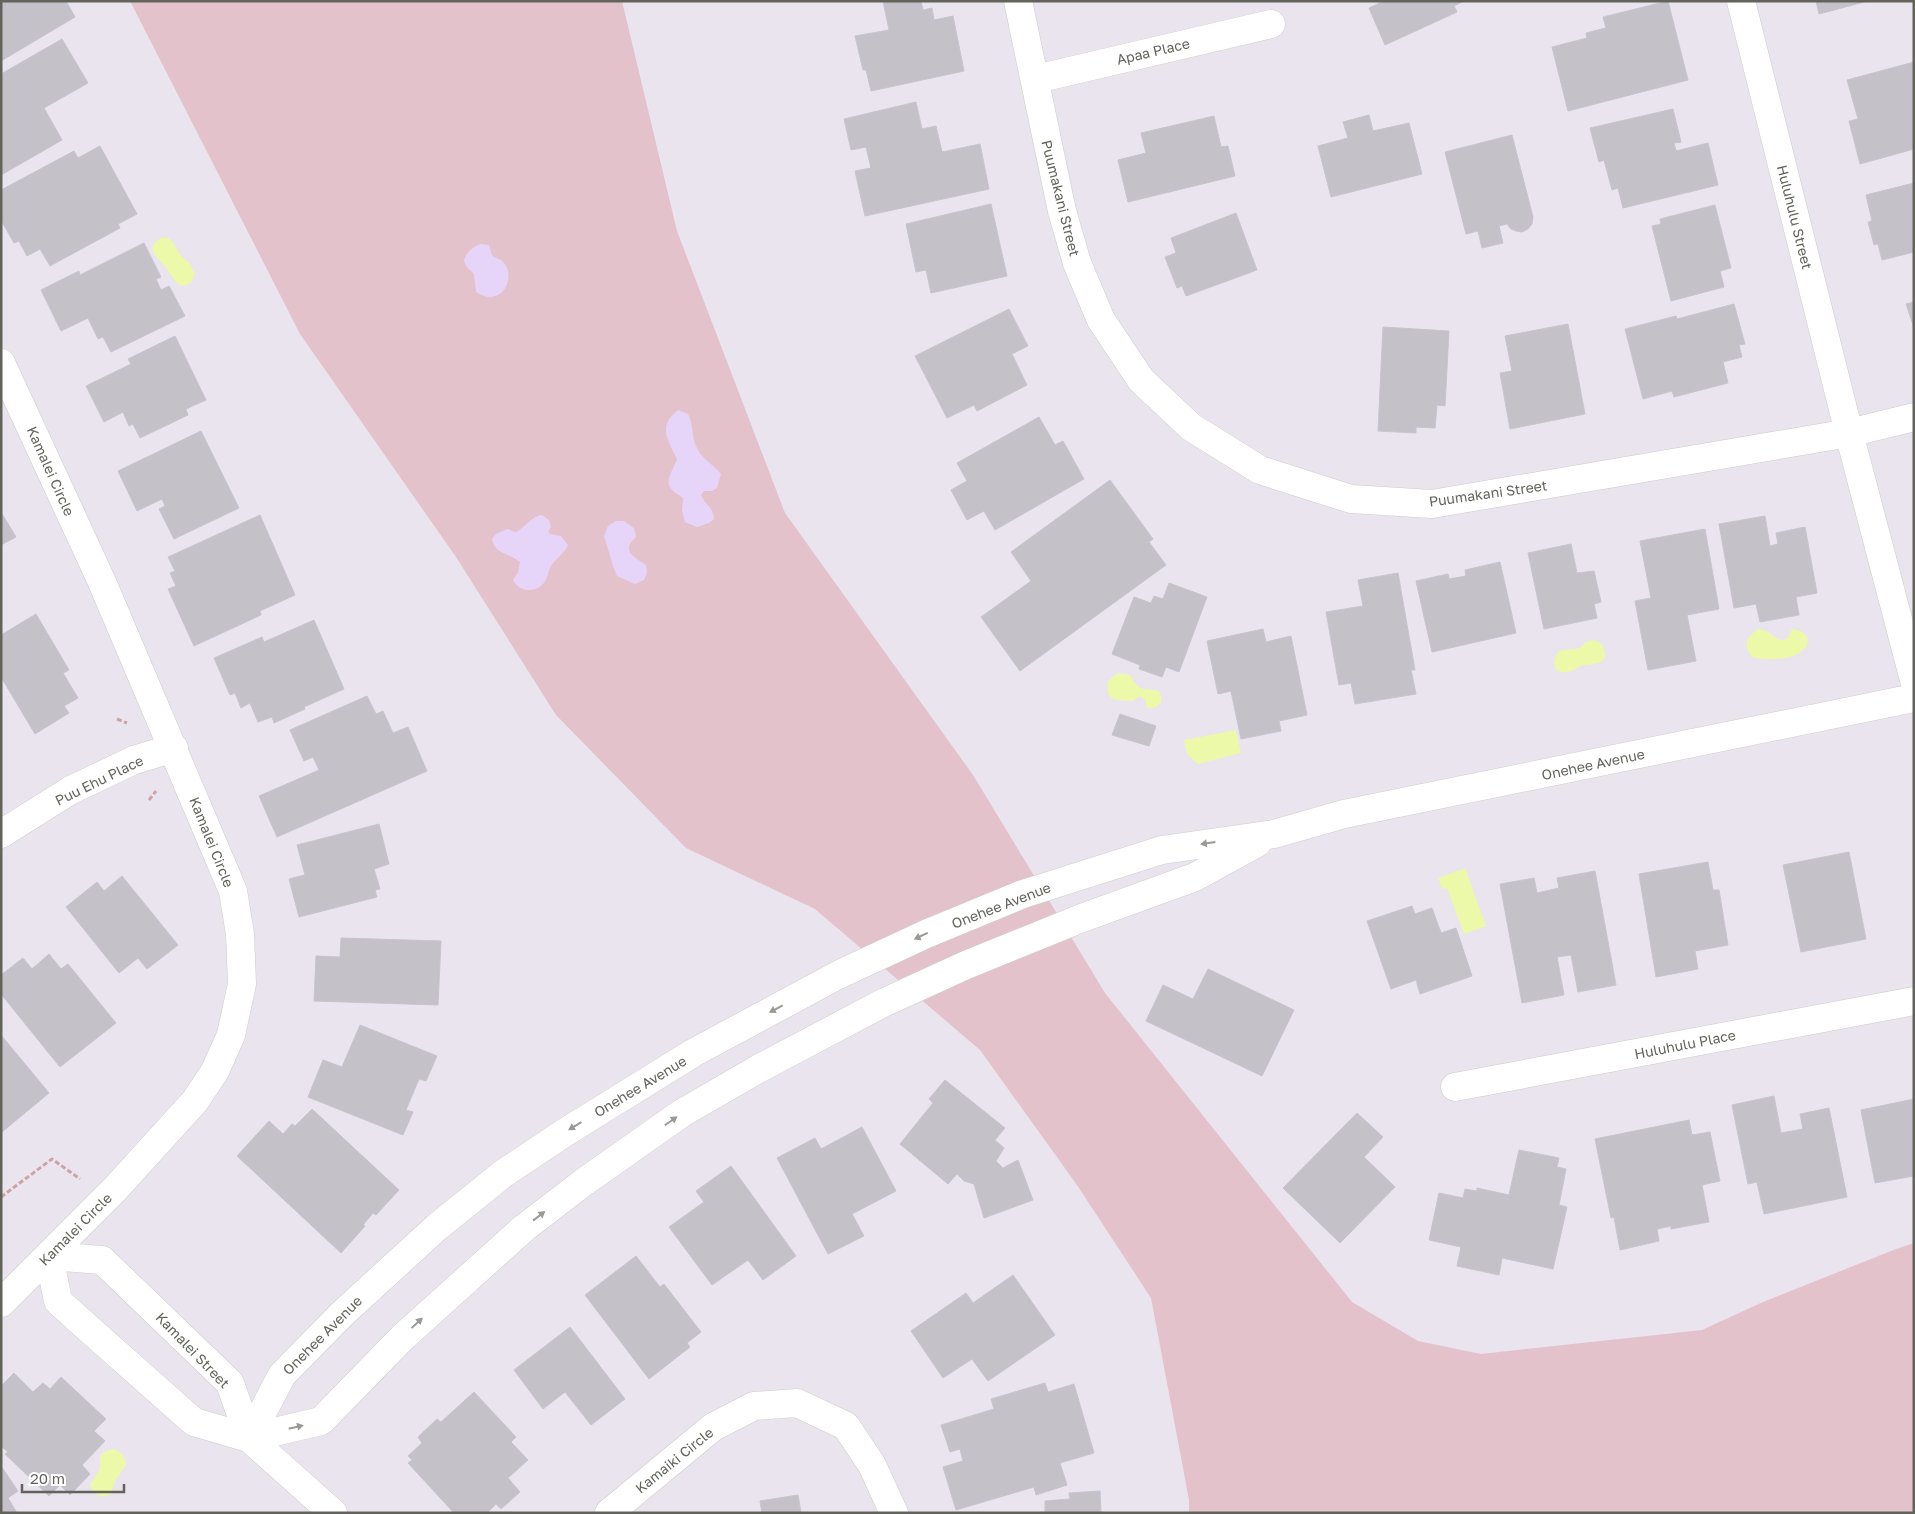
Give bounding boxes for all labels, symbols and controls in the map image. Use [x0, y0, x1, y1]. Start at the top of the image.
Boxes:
street label: Apaa Place [1115, 34, 1191, 68]
street label: Puumakani Street [1038, 138, 1084, 258]
street label: Huluhulu Street [1774, 163, 1816, 271]
street label: Kamalei Circle [24, 424, 78, 518]
street label: Puumakani Street [1428, 476, 1548, 510]
street label: Onehee Avenue [1540, 745, 1646, 783]
street label: Puu Ehu Place [52, 751, 146, 809]
street label: Kamalei Circle [186, 794, 238, 890]
one-way arrow [1200, 840, 1216, 848]
street label: Onehee Avenue [949, 878, 1053, 932]
one-way arrow [914, 932, 928, 940]
one-way arrow [769, 1005, 783, 1013]
street label: Huluhulu Place [1633, 1026, 1737, 1062]
street label: Onehee Avenue [591, 1052, 689, 1120]
one-way arrow [664, 1116, 678, 1126]
one-way arrow [569, 1121, 582, 1130]
street label: Kamalei Circle [35, 1189, 115, 1269]
one-way arrow [532, 1211, 546, 1221]
street label: Onehee Avenue [279, 1292, 365, 1378]
street label: Kamalei Street [153, 1309, 233, 1391]
one-way arrow [411, 1317, 423, 1329]
one-way arrow [289, 1423, 304, 1431]
street label: Kamaiki Circle [632, 1423, 716, 1497]
scale bar [22, 1462, 125, 1494]
text: 20 m [30, 1469, 65, 1487]

